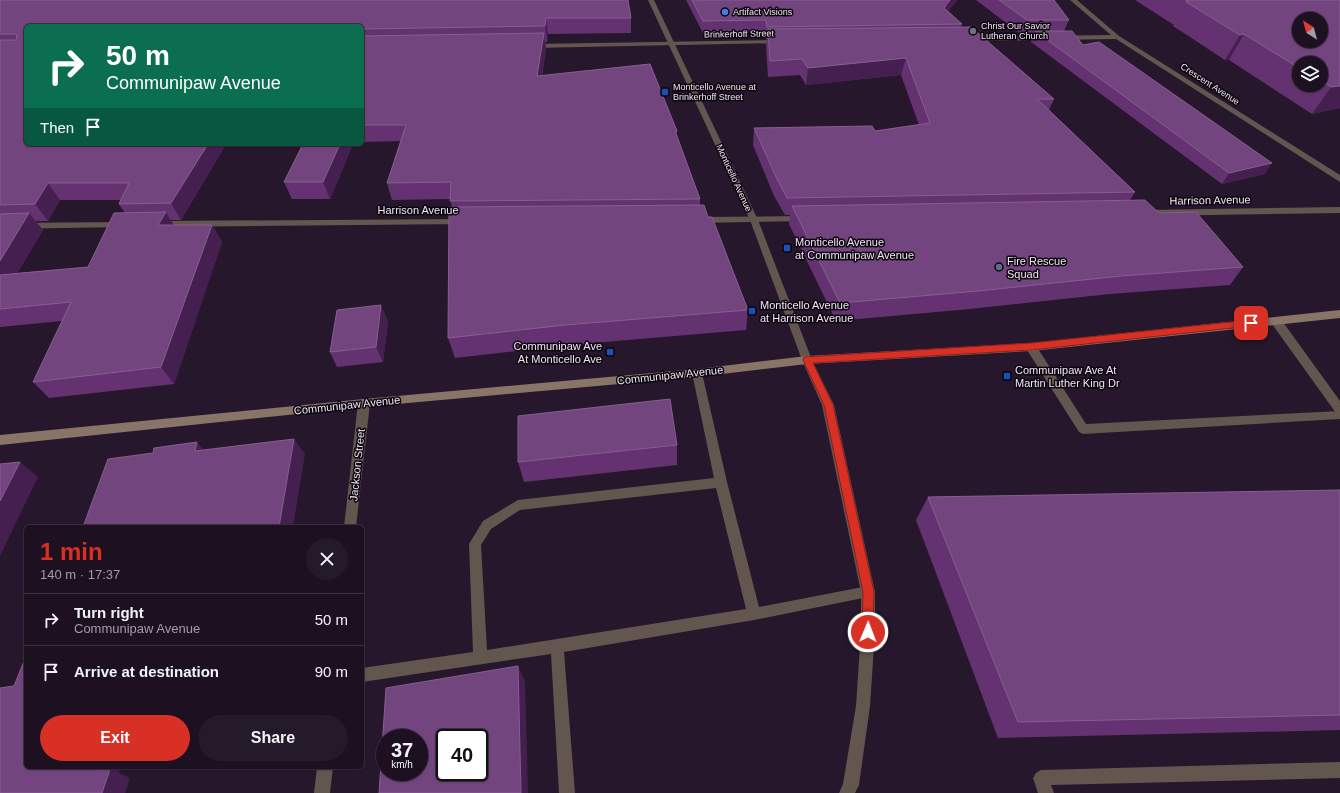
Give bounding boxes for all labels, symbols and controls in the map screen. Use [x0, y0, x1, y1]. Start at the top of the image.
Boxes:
marker: Artifact Visions [720, 7, 730, 17]
place label: Artifact Visions [733, 7, 793, 17]
north arrow [1292, 12, 1328, 48]
map controls [1292, 12, 1328, 92]
place label: Christ Our Savior Lutheran Church [981, 21, 1050, 41]
marker: Christ Our Savior Lutheran Church [968, 26, 978, 36]
street label: Brinkerhoff Street [704, 28, 775, 40]
icon: right [40, 40, 92, 92]
text: 50 m [106, 40, 170, 71]
button: layers [1292, 56, 1328, 92]
street label: Crescent Avenue [1179, 61, 1241, 107]
text: Communipaw Avenue [106, 73, 281, 93]
place label: Monticello Avenue at Brinkerhoff Street [673, 82, 756, 102]
marker: Monticello Avenue at Brinkerhoff Street [660, 87, 670, 97]
icon: arrive [82, 116, 104, 138]
text: Then [40, 119, 74, 136]
street label: Monticello Avenue [714, 143, 754, 213]
street label: Harrison Avenue [1169, 193, 1251, 207]
street label: Harrison Avenue [377, 204, 459, 216]
place label: Monticello Avenue at Communipaw Avenue [795, 236, 914, 261]
marker: Monticello Avenue at Communipaw Avenue [782, 243, 792, 253]
place label: Fire Rescue Squad [1007, 255, 1066, 280]
marker: Fire Rescue Squad [994, 262, 1004, 272]
place label: Monticello Avenue at Harrison Avenue [760, 299, 853, 324]
marker: Monticello Avenue at Harrison Avenue [747, 306, 757, 316]
pin [1234, 306, 1268, 340]
icon: arrive [1240, 312, 1262, 334]
place label: Communipaw Ave At Monticello Ave [514, 340, 602, 365]
marker: Communipaw Ave At Monticello Ave [605, 347, 615, 357]
street label: Communipaw Avenue [616, 363, 724, 387]
place label: Communipaw Ave At Martin Luther King Dr [1015, 364, 1120, 389]
marker: Communipaw Ave At Martin Luther King Dr [1002, 371, 1012, 381]
street label: Communipaw Avenue [293, 393, 401, 417]
street label: Jackson Street [347, 428, 367, 502]
text: 1 min [40, 538, 103, 565]
button: close [306, 538, 348, 580]
text: 140 m · 17:37 [40, 567, 120, 582]
text: Turn right [74, 604, 144, 621]
icon: right [40, 609, 62, 631]
text: 50 m [315, 611, 348, 628]
position arrow [847, 611, 889, 653]
text: Communipaw Avenue [74, 621, 200, 636]
icon: arrive [40, 661, 62, 683]
text: Arrive at destination [74, 663, 219, 680]
text: 90 m [315, 663, 348, 680]
button: Exit [40, 715, 190, 761]
button: Share [198, 715, 348, 761]
speed limit sign: 40 [436, 729, 488, 781]
text: 37 [391, 739, 413, 761]
text: km/h [391, 759, 413, 770]

